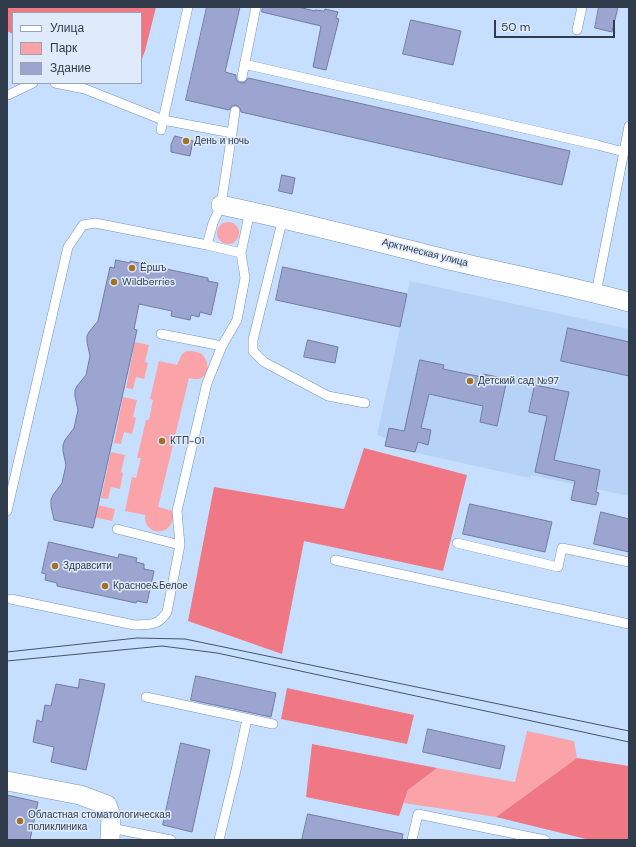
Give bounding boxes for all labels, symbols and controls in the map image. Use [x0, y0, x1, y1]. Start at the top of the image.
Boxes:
legend [12, 12, 142, 84]
scale bar [496, 12, 617, 38]
text: 50 m [501, 19, 530, 35]
text: Улица [50, 20, 84, 36]
text: Парк [50, 40, 77, 56]
text: Здание [50, 60, 91, 76]
place label: День и ночь [194, 135, 249, 147]
marker: День и ночь [181, 136, 191, 146]
street label: Арктическая улица [381, 236, 469, 270]
place label: Ёршъ [140, 262, 167, 274]
marker: Ёршъ [127, 263, 137, 273]
place label: Wildberries [122, 276, 175, 288]
marker: Wildberries [109, 277, 119, 287]
place label: Детский сад №97 [478, 375, 559, 387]
marker: Детский сад №97 [465, 376, 475, 386]
place label: КТП-01 [170, 435, 204, 447]
marker: КТП-01 [157, 436, 167, 446]
place label: Здравсити [63, 560, 112, 572]
marker: Здравсити [50, 561, 60, 571]
place label: Красное&Белое [113, 580, 188, 592]
marker: Красное&Белое [100, 581, 110, 591]
place label: Областная стоматологическая поликлиника [28, 809, 170, 832]
marker: Областная стоматологическая поликлиника [15, 816, 25, 826]

